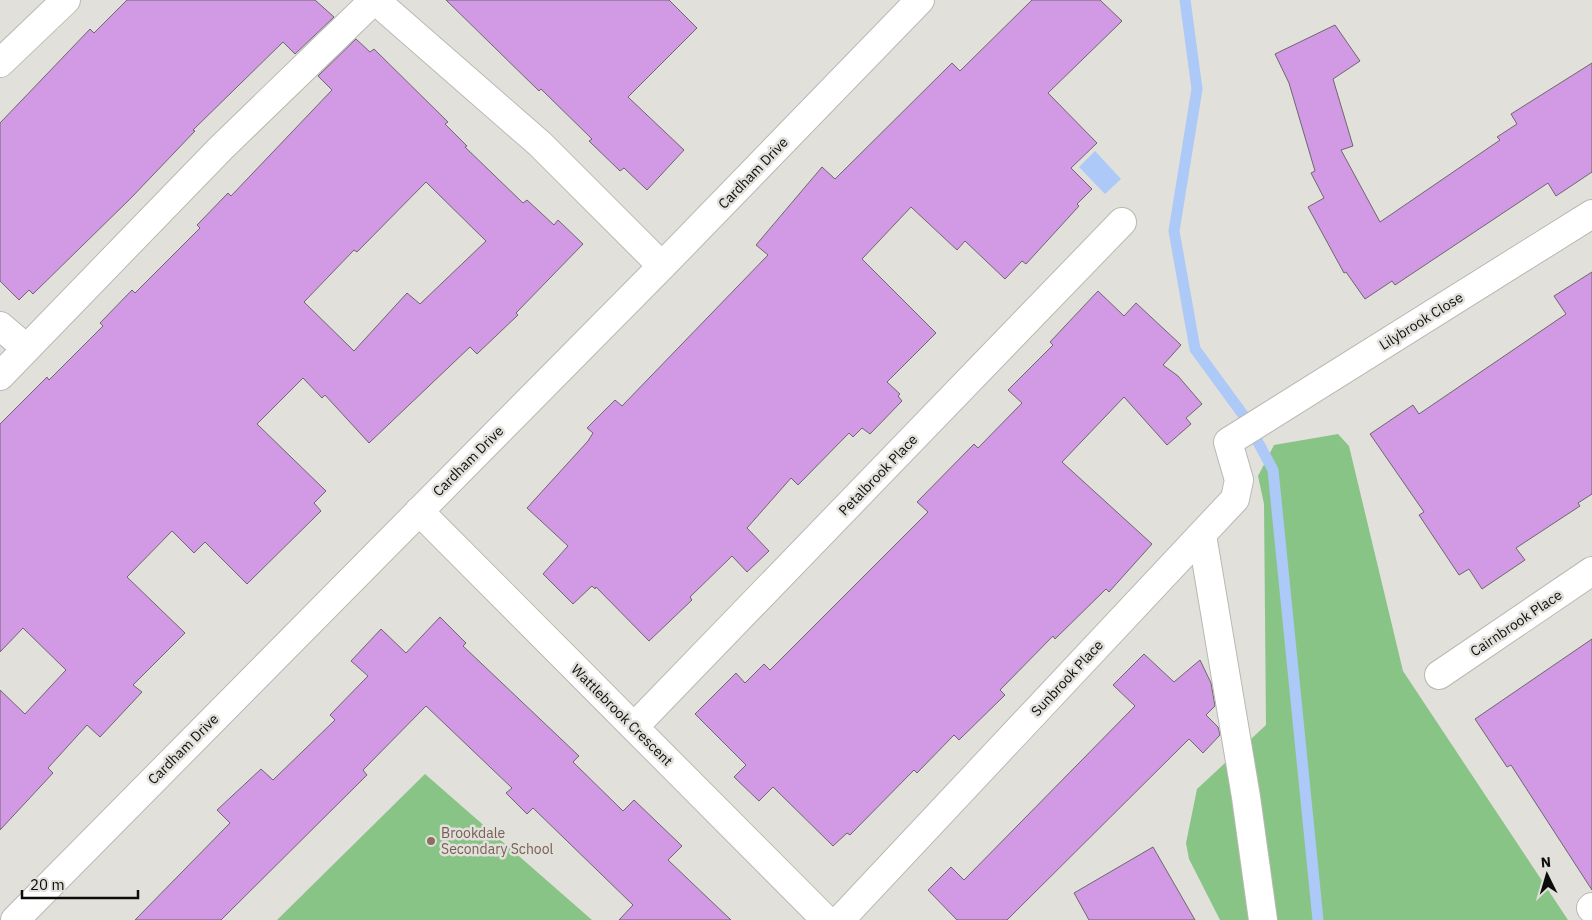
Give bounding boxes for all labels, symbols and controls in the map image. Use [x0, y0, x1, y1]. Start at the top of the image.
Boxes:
street label: Cardham Drive [714, 133, 792, 213]
street label: Lilybrook Close [1376, 288, 1467, 354]
street label: Cardham Drive [429, 422, 507, 500]
street label: Petalbrook Place [835, 430, 922, 519]
street label: Cairnbrook Place [1467, 586, 1566, 660]
street label: Sunbrook Place [1027, 636, 1107, 720]
street label: Wattlebrook Crescent [567, 660, 677, 770]
street label: Cardham Drive [144, 710, 222, 788]
place label: Brookdale Secondary School [441, 824, 554, 858]
marker: Brookdale Secondary School [425, 835, 437, 847]
north arrow [1522, 850, 1572, 900]
text: N [1540, 853, 1552, 871]
scale bar [22, 868, 139, 900]
text: 20 m [30, 875, 65, 894]

